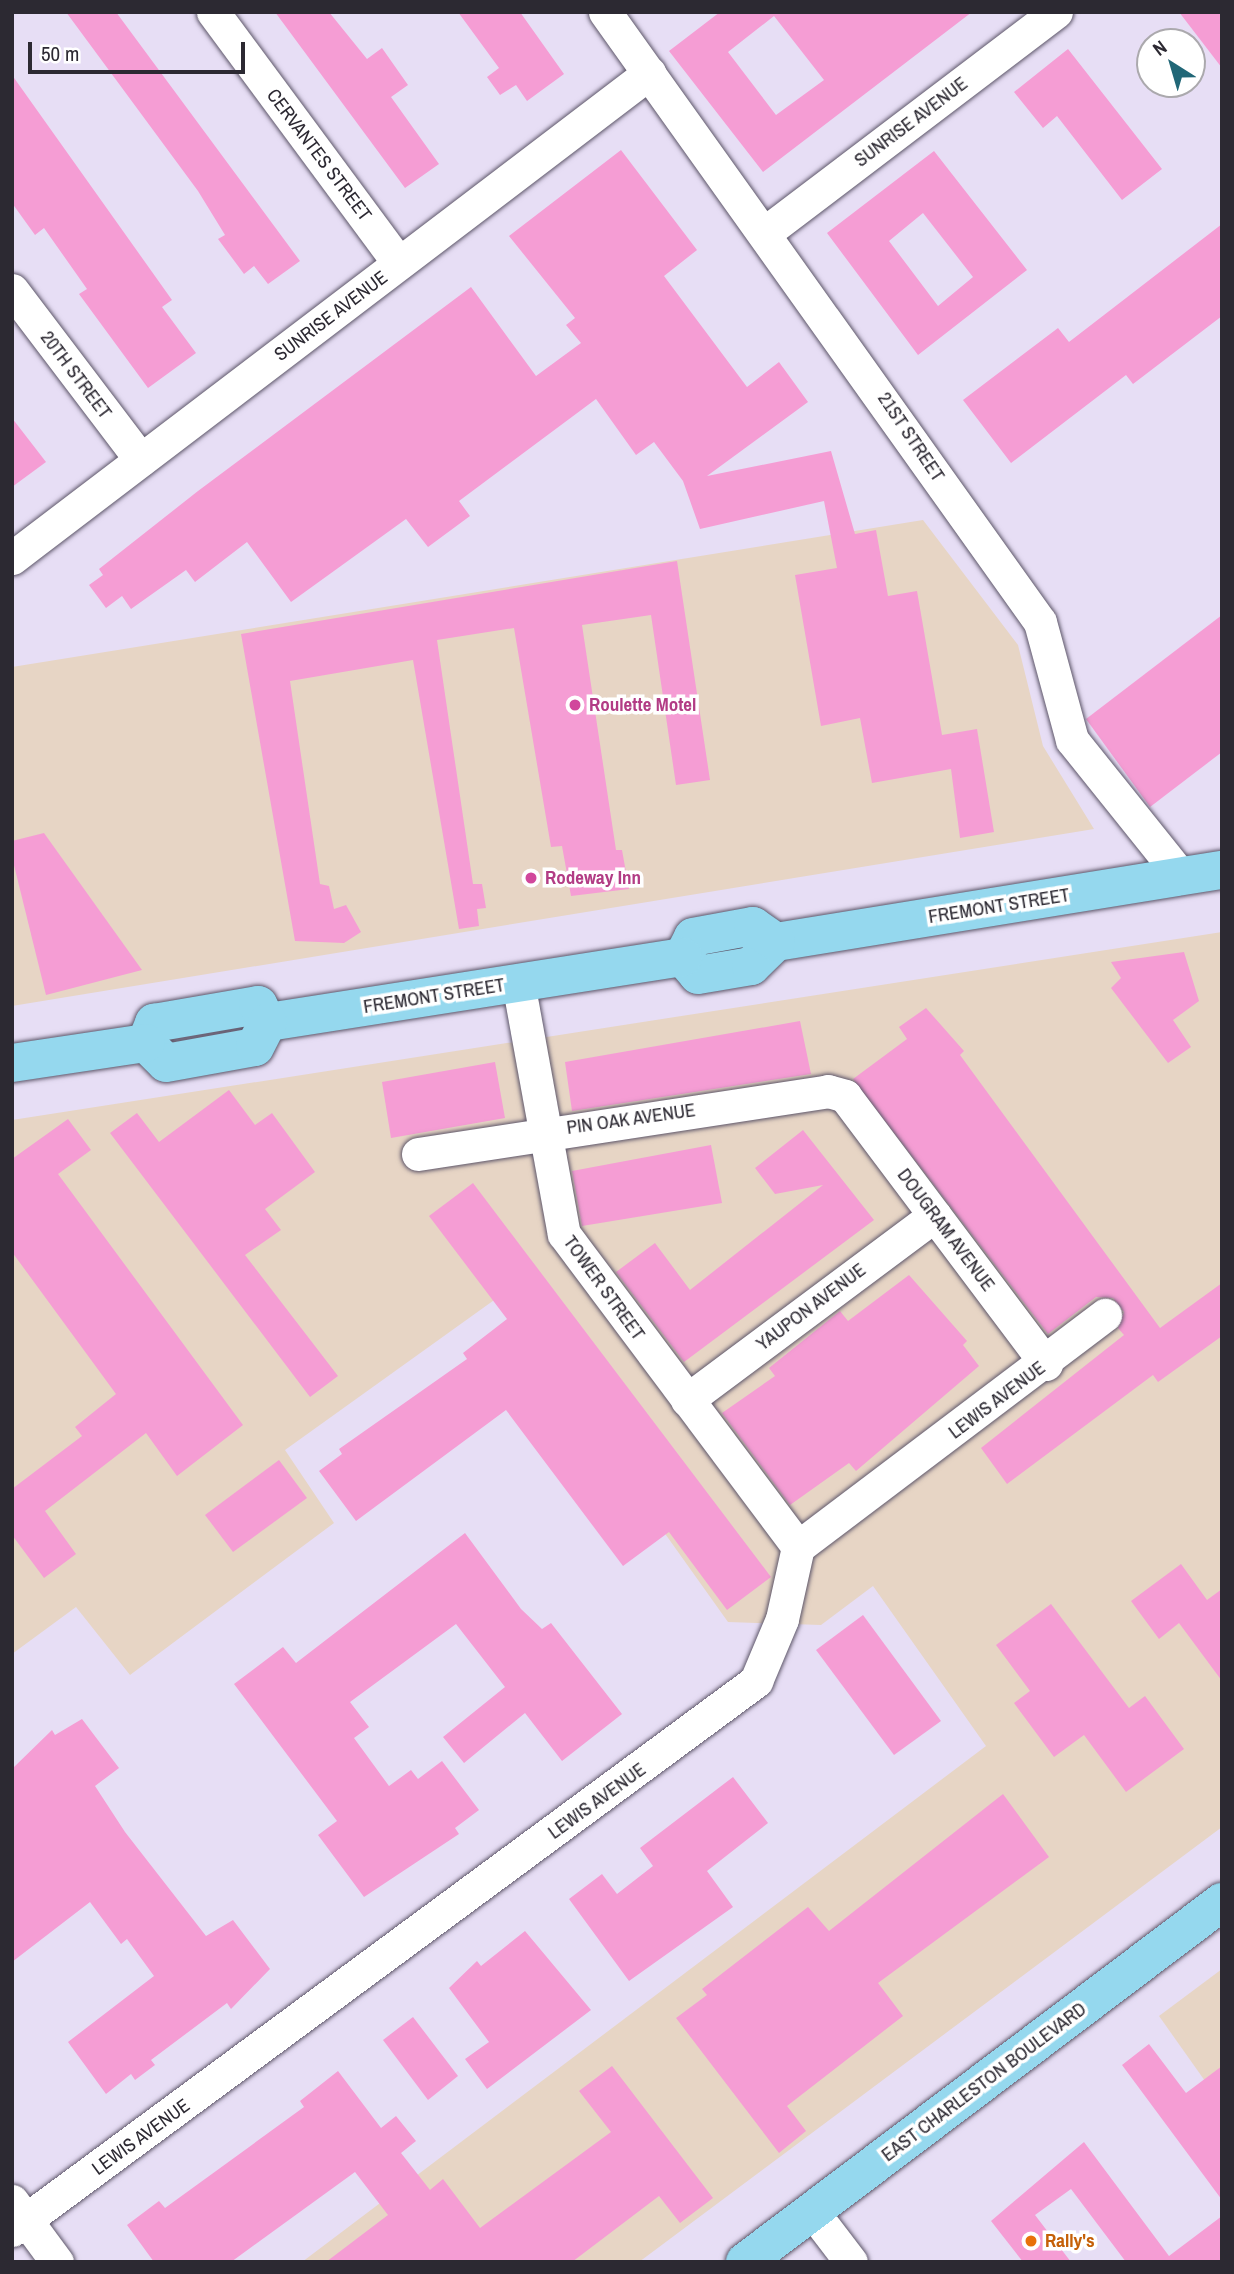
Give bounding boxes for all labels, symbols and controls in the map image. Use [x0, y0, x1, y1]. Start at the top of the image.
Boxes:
scale bar [32, 28, 248, 72]
north arrow [1136, 28, 1206, 98]
text: N [1147, 34, 1172, 62]
text: 50 m [41, 39, 79, 68]
street label: SUNRISE AVENUE [850, 72, 972, 172]
street label: CERVANTES STREET [262, 84, 376, 226]
street label: SUNRISE AVENUE [270, 266, 392, 366]
street label: 20TH STREET [36, 327, 116, 423]
street label: 21ST STREET [873, 388, 949, 486]
place label: Roulette Motel [589, 694, 696, 716]
marker: Roulette Motel [567, 697, 583, 713]
place label: Rodeway Inn [545, 867, 641, 889]
marker: Rodeway Inn [523, 870, 539, 886]
street label: FREMONT STREET [927, 884, 1071, 928]
street label: FREMONT STREET [362, 974, 506, 1018]
street label: PIN OAK AVENUE [565, 1099, 697, 1139]
street label: DOUGRAM AVENUE [892, 1164, 1000, 1296]
street label: TOWER STREET [558, 1231, 650, 1345]
street label: YAUPON AVENUE [751, 1258, 871, 1356]
street label: LEWIS AVENUE [944, 1356, 1050, 1444]
street label: LEWIS AVENUE [543, 1758, 651, 1844]
street label: EAST CHARLESTON BOULEVARD [877, 1998, 1091, 2166]
street label: LEWIS AVENUE [87, 2094, 195, 2180]
place label: Rally's [1045, 2230, 1095, 2252]
marker: Rally's [1023, 2233, 1039, 2249]

